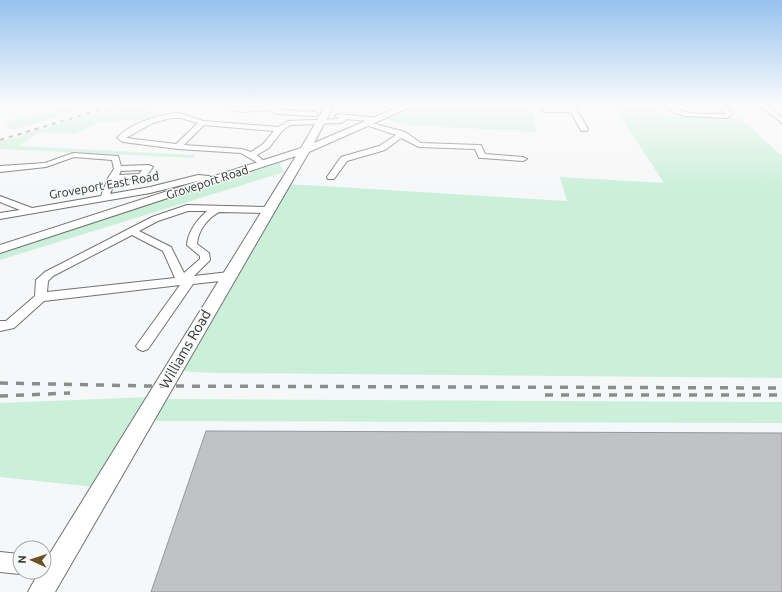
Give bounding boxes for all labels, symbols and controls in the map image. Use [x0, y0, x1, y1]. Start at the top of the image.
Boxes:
street label: Groveport Road [164, 163, 250, 201]
street label: Groveport East Road [48, 169, 160, 201]
street label: Williams Road [156, 307, 214, 391]
north arrow [12, 540, 52, 580]
text: N [16, 555, 28, 564]

